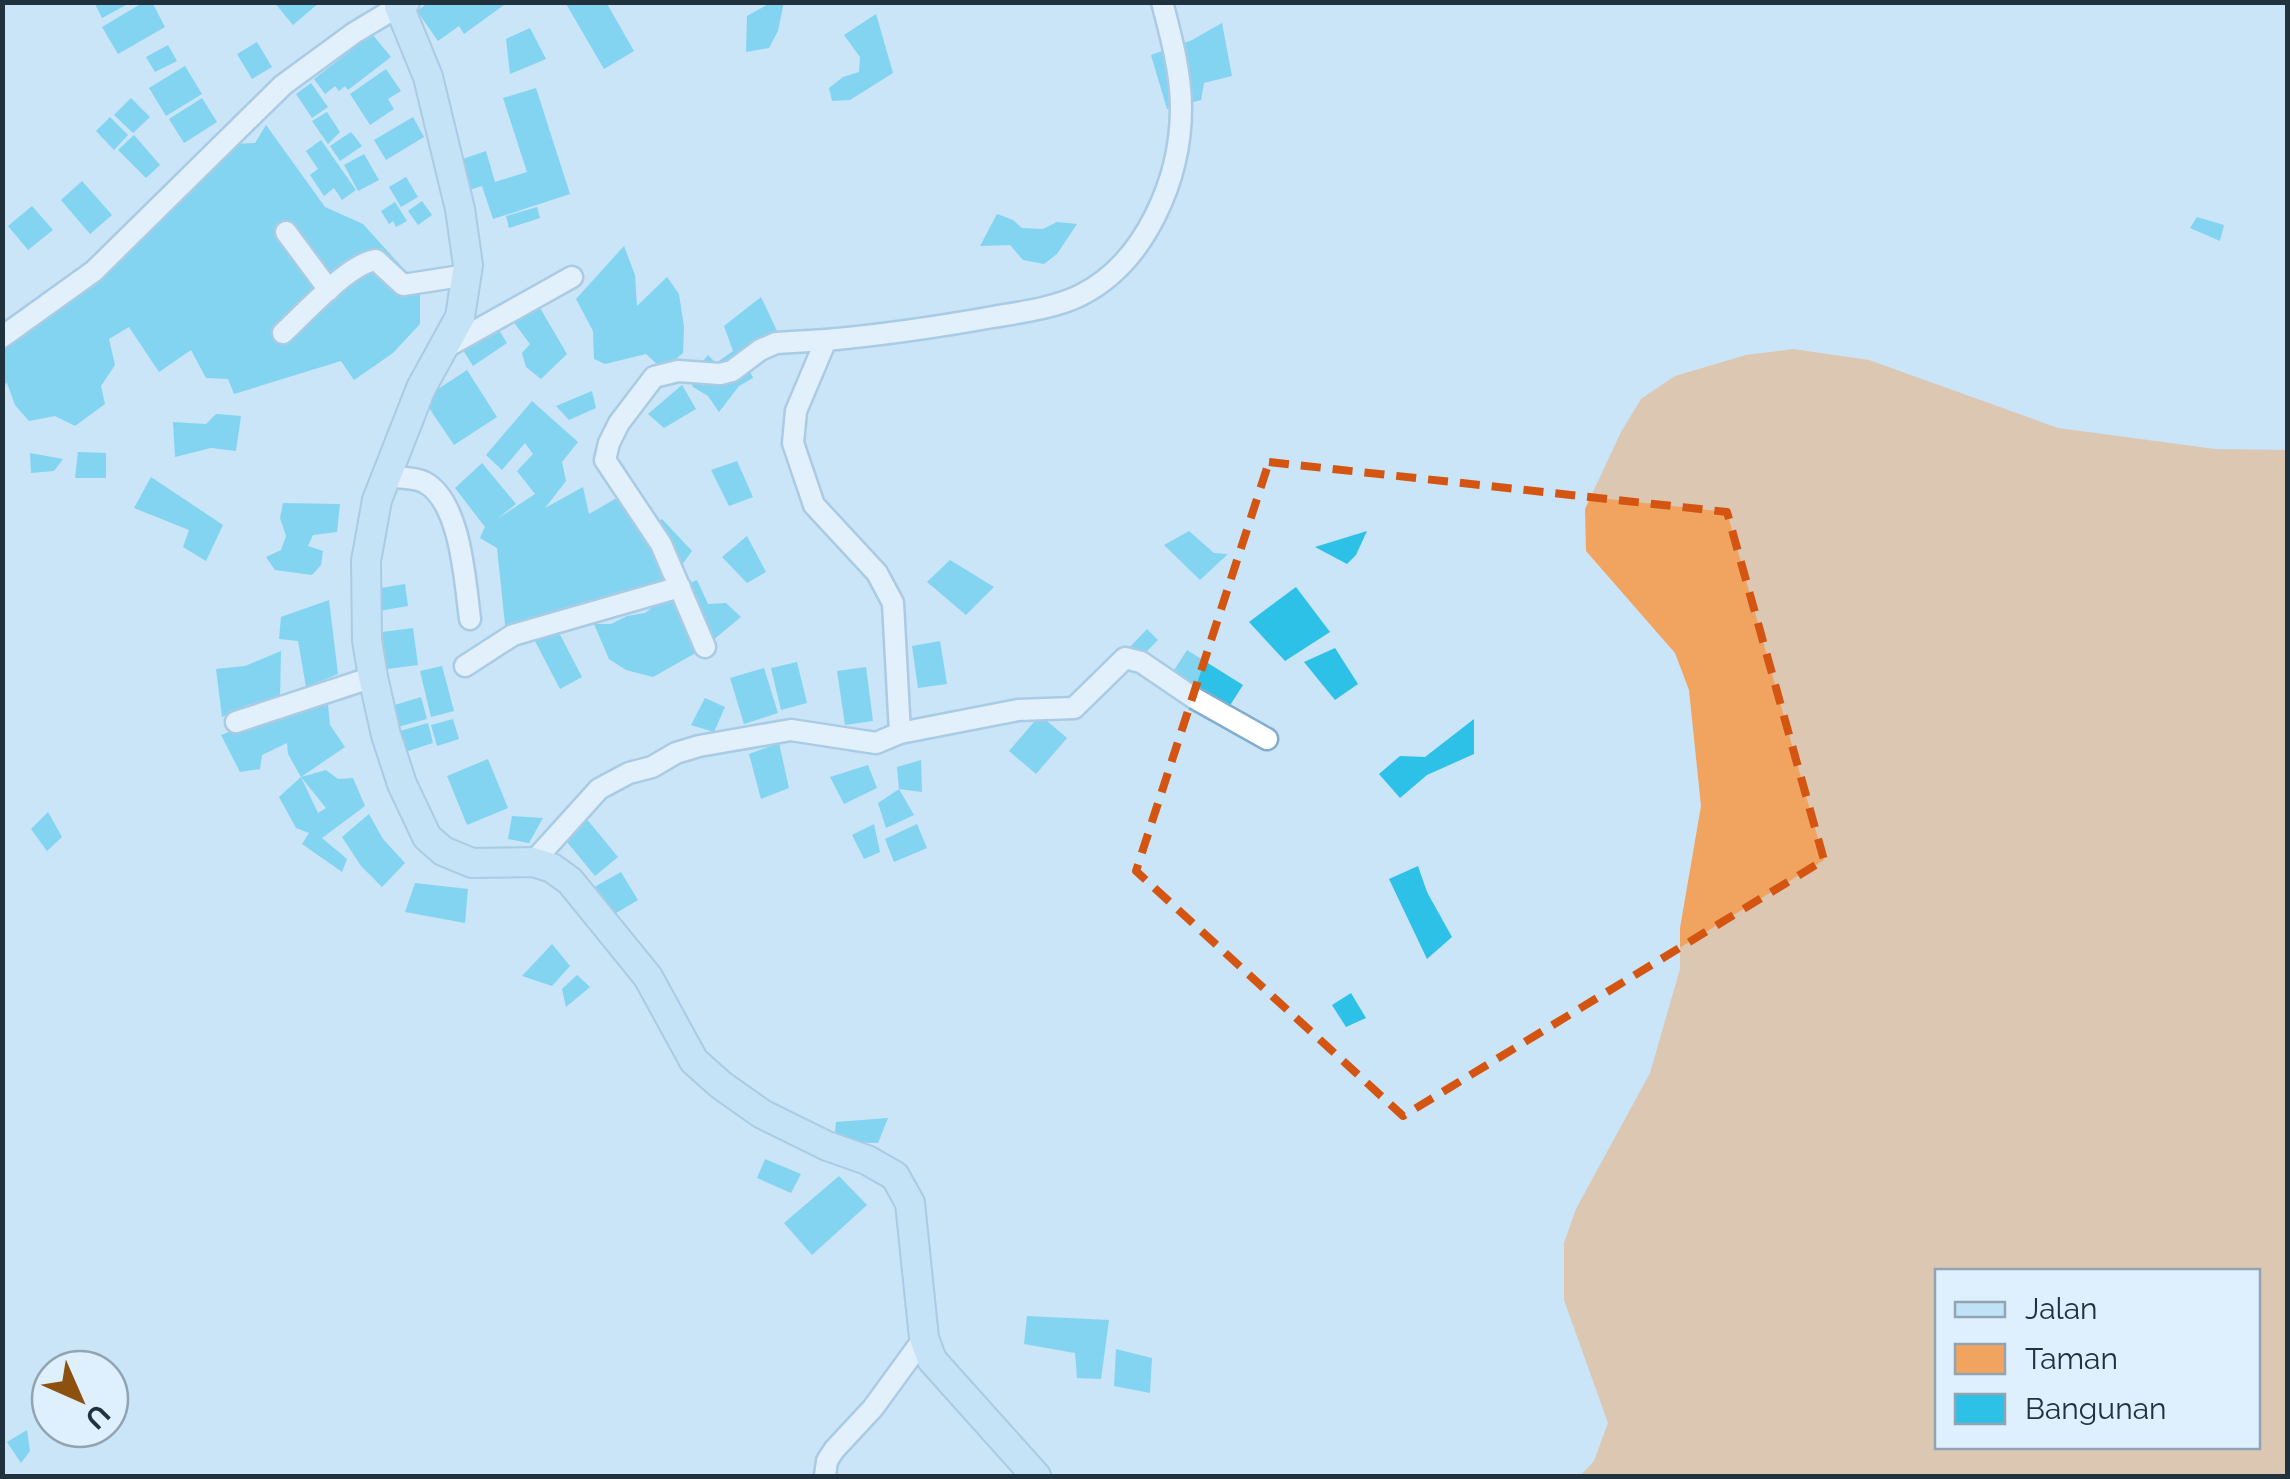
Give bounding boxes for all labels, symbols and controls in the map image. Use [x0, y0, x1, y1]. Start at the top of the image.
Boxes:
legend [1935, 1269, 2260, 1449]
text: Jalan [2025, 1291, 2098, 1326]
text: Taman [2025, 1341, 2118, 1376]
north arrow [30, 1349, 130, 1449]
text: Bangunan [2025, 1391, 2167, 1426]
text: U [78, 1397, 116, 1435]

